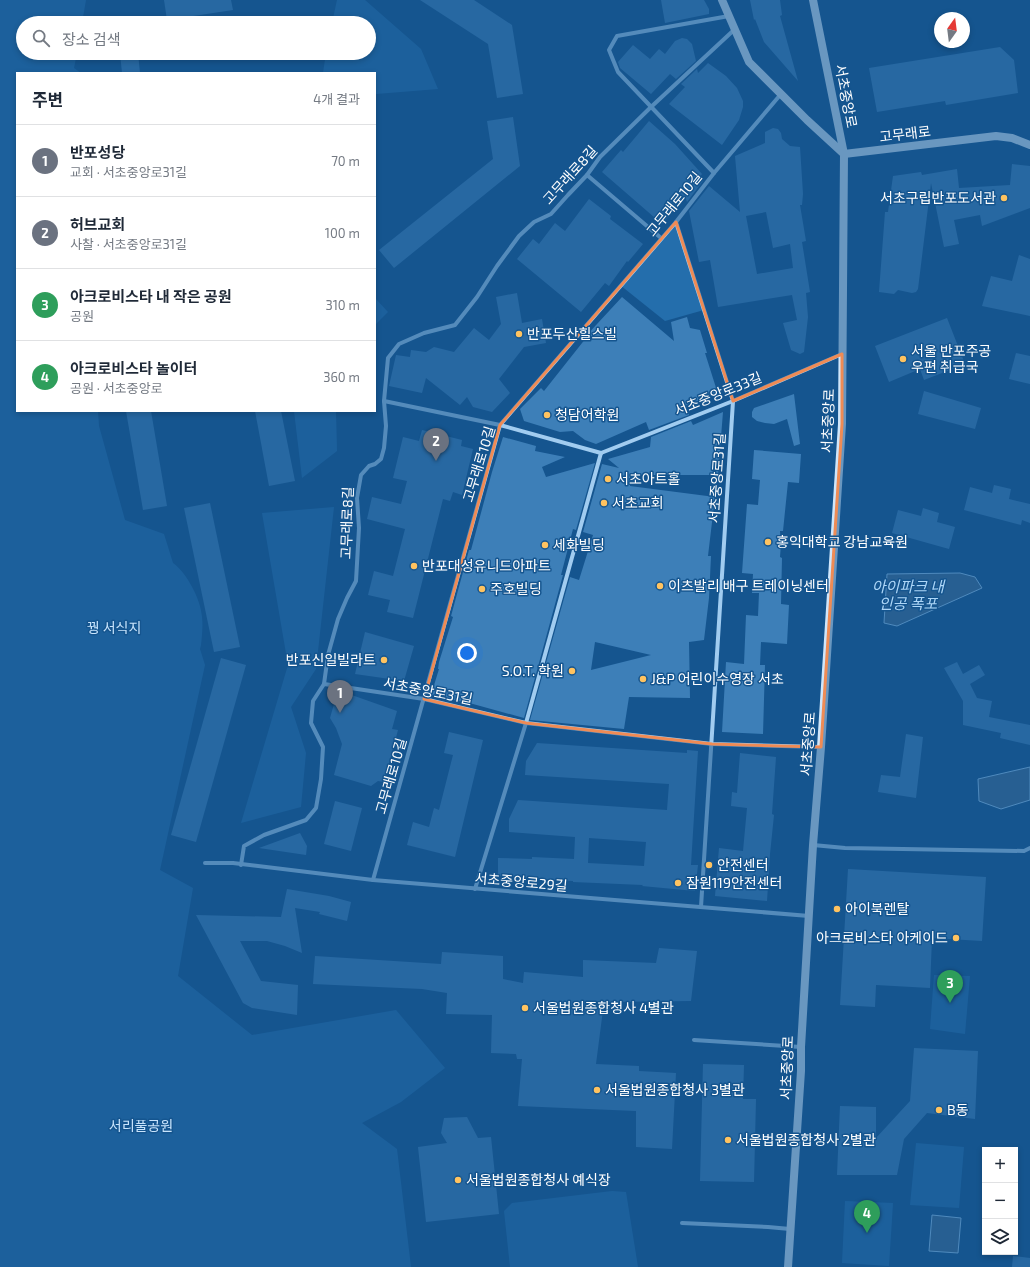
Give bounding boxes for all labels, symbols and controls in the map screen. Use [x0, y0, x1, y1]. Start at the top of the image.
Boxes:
north arrow [934, 12, 970, 48]
search box [16, 16, 376, 60]
icon: search [30, 27, 52, 49]
text: 장소 검색 [62, 30, 121, 48]
street label: 서초중앙로 [832, 63, 861, 129]
text: 주변 [32, 89, 63, 109]
text: 4개 결과 [313, 91, 360, 107]
street label: 고무래로 [878, 122, 932, 145]
street label: 고무래로8길 [539, 142, 600, 207]
text: 반포성당 [70, 143, 125, 161]
text: 1 [42, 153, 48, 169]
text: 70 m [331, 153, 360, 169]
text: 교회 · 서초중앙로31길 [70, 164, 187, 180]
street label: 고무래로10길 [642, 168, 705, 240]
place label: 서초구립반포도서관 [880, 189, 996, 206]
marker: 서초구립반포도서관 [999, 193, 1009, 203]
text: 허브교회 [70, 215, 125, 233]
text: 2 [41, 225, 49, 241]
text: 100 m [325, 225, 360, 241]
text: 사찰 · 서초중앙로31길 [70, 236, 187, 252]
text: 아크로비스타 내 작은 공원 [70, 287, 232, 305]
text: 3 [41, 297, 49, 313]
text: 310 m [325, 297, 360, 313]
text: 공원 [70, 308, 94, 324]
place label: 반포두산힐스빌 [527, 325, 617, 342]
marker: 반포두산힐스빌 [514, 329, 524, 339]
place label: 서울 반포주공 우편 취급국 [911, 342, 991, 375]
marker: 서울 반포주공 우편 취급국 [898, 354, 908, 364]
text: 아크로비스타 놀이터 [70, 359, 197, 377]
street label: 서초중앙로33길 [672, 368, 764, 419]
text: 4 [41, 369, 49, 385]
text: 360 m [323, 369, 360, 385]
text: 공원 · 서초중앙로 [70, 380, 163, 396]
street label: 서초중앙로 [818, 388, 837, 453]
place label: 청담어학원 [555, 406, 619, 423]
marker: 청담어학원 [542, 410, 552, 420]
street label: 고무래로10길 [459, 424, 498, 504]
pin: 2 [423, 428, 449, 461]
street label: 서초중앙로31길 [705, 432, 728, 524]
place label: 서초아트홀 [616, 470, 681, 487]
marker: 서초아트홀 [603, 474, 613, 484]
street label: 고무래로8길 [337, 486, 356, 560]
place label: 서초교회 [612, 494, 664, 511]
marker: 서초교회 [599, 498, 609, 508]
place label: 홍익대학교 강남교육원 [776, 533, 908, 550]
place label: 세화빌딩 [553, 536, 605, 553]
marker: 홍익대학교 강남교육원 [763, 537, 773, 547]
marker: 세화빌딩 [540, 540, 550, 550]
place label: 반포대성유니드아파트 [422, 557, 551, 574]
marker: 반포대성유니드아파트 [409, 561, 419, 571]
place label: 이츠발리 배구 트레이닝센터 [668, 577, 829, 594]
water label: 아이파크 내 인공 폭포 [872, 577, 946, 612]
place label: 주호빌딩 [490, 580, 542, 597]
marker: 이츠발리 배구 트레이닝센터 [655, 581, 665, 591]
marker: 주호빌딩 [477, 584, 487, 594]
park label: 꿩 서식지 [87, 619, 141, 636]
your location [457, 643, 477, 663]
place label: 반포신일빌라트 [286, 651, 376, 668]
marker: 반포신일빌라트 [379, 655, 389, 665]
place label: S.O.T. 학원 [502, 662, 564, 679]
marker: S.O.T. 학원 [567, 666, 577, 676]
place label: J&P 어린이수영장 서초 [651, 670, 784, 687]
street label: 서초중앙로31길 [382, 674, 474, 708]
marker: J&P 어린이수영장 서초 [638, 674, 648, 684]
pin: 1 [327, 680, 353, 713]
street label: 서초중앙로 [797, 711, 818, 777]
street label: 고무래로10길 [372, 736, 409, 816]
place label: 안전센터 [717, 856, 769, 873]
marker: 안전센터 [704, 860, 714, 870]
street label: 서초중앙로29길 [474, 869, 568, 894]
place label: 잠원119안전센터 [686, 874, 782, 891]
marker: 잠원119안전센터 [673, 878, 683, 888]
place label: 아이북렌탈 [845, 900, 910, 917]
marker: 아이북렌탈 [832, 904, 842, 914]
place label: 아크로비스타 아케이드 [816, 929, 948, 946]
marker: 아크로비스타 아케이드 [951, 933, 961, 943]
pin: 3 [937, 970, 963, 1003]
place label: 서울법원종합청사 4별관 [533, 999, 674, 1016]
marker: 서울법원종합청사 4별관 [520, 1003, 530, 1013]
street label: 서초중앙로 [777, 1035, 796, 1100]
place label: 서울법원종합청사 3별관 [605, 1081, 745, 1098]
marker: 서울법원종합청사 3별관 [592, 1085, 602, 1095]
place label: B동 [947, 1101, 969, 1118]
marker: B동 [934, 1105, 944, 1115]
park label: 서리풀공원 [109, 1117, 173, 1134]
place label: 서울법원종합청사 2별관 [736, 1131, 876, 1148]
marker: 서울법원종합청사 2별관 [723, 1135, 733, 1145]
map controls [982, 1147, 1018, 1255]
button: + [982, 1147, 1018, 1183]
place label: 서울법원종합청사 예식장 [466, 1171, 611, 1188]
marker: 서울법원종합청사 예식장 [453, 1175, 463, 1185]
button: − [982, 1183, 1018, 1219]
pin: 4 [854, 1200, 880, 1233]
button: layers [982, 1219, 1018, 1255]

